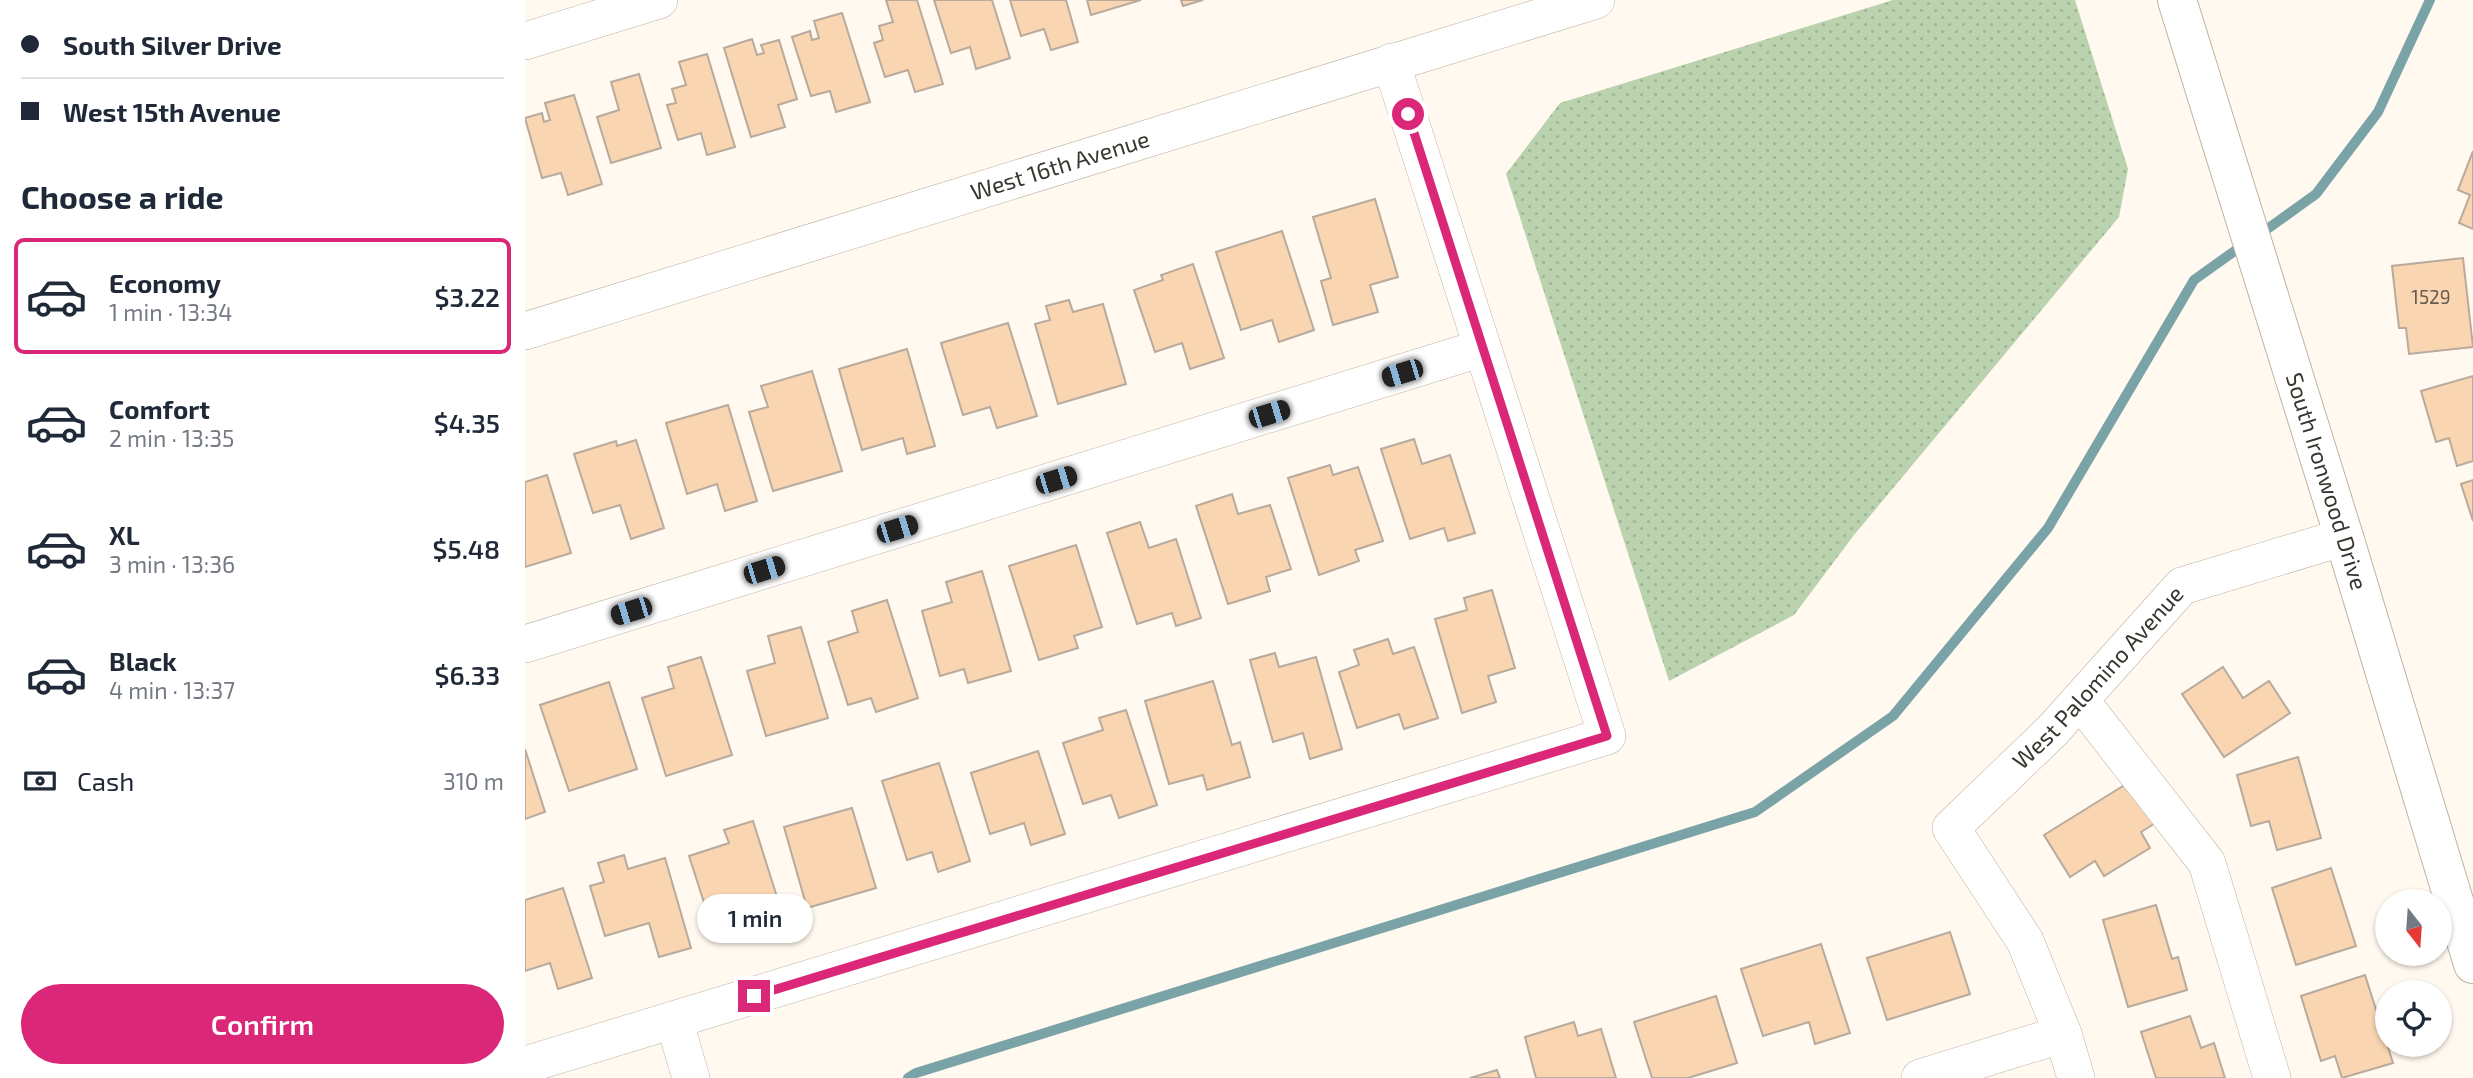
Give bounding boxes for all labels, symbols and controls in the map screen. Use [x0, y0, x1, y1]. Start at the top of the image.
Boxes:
text: South Silver Drive [63, 29, 282, 60]
text: West 15th Avenue [63, 96, 281, 127]
route start [1392, 98, 1424, 130]
street label: West 16th Avenue [967, 124, 1152, 205]
text: Choose a ride [21, 177, 224, 215]
icon: car [25, 265, 88, 328]
text: Economy [109, 267, 221, 298]
text: $3.22 [435, 281, 500, 312]
house number: 1529 [2411, 285, 2451, 308]
text: 1 min · 13:34 [109, 298, 233, 326]
car [1379, 357, 1426, 389]
street label: South Ironwood Drive [2281, 369, 2374, 593]
icon: car [25, 391, 88, 454]
text: Comfort [109, 393, 210, 424]
car [1246, 398, 1293, 430]
text: $4.35 [434, 407, 500, 438]
text: 2 min · 13:35 [109, 424, 234, 452]
car [1033, 464, 1080, 496]
car [874, 513, 921, 545]
icon: car [25, 517, 88, 580]
text: XL [109, 519, 140, 550]
text: $5.48 [433, 533, 500, 564]
text: 3 min · 13:36 [109, 550, 235, 578]
car [741, 554, 788, 586]
street label: West Palomino Avenue [2006, 579, 2189, 774]
car [608, 595, 655, 627]
icon: car [25, 643, 88, 706]
text: Black [109, 645, 177, 676]
text: $6.33 [435, 659, 500, 690]
text: 4 min · 13:37 [109, 676, 235, 704]
icon: cash [21, 762, 59, 800]
text: Cash [77, 765, 134, 796]
text: 310 m [443, 767, 504, 795]
north arrow [2375, 889, 2452, 966]
map controls [2375, 889, 2452, 1057]
callout: 1 min [696, 894, 812, 944]
text: 1 min [728, 904, 782, 932]
route end [738, 980, 770, 1012]
button: locate [2375, 980, 2452, 1057]
button: Confirm [21, 984, 504, 1064]

